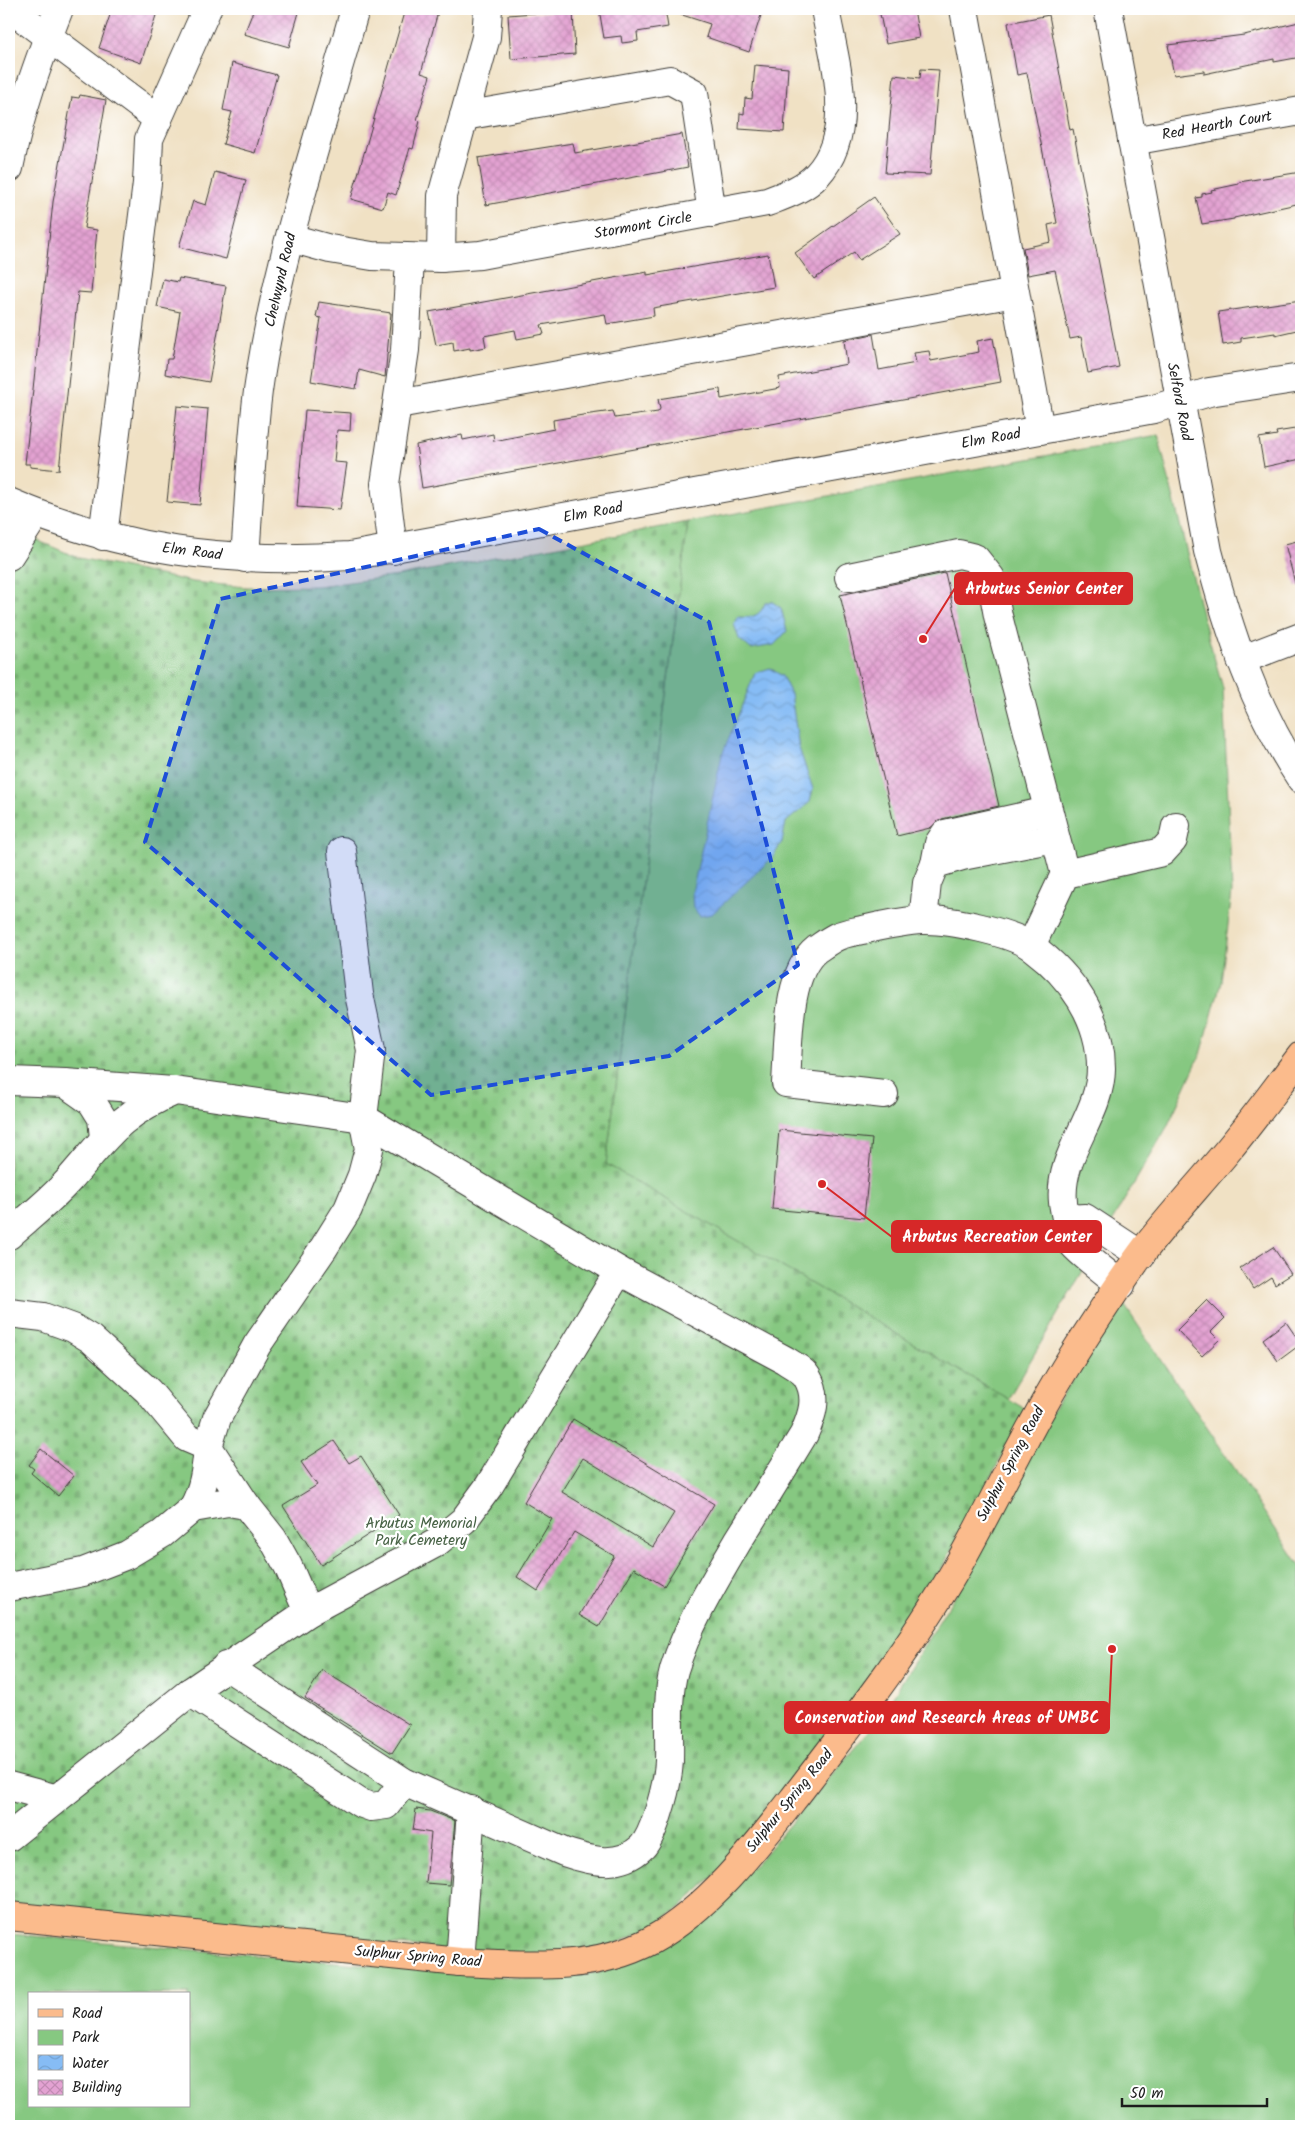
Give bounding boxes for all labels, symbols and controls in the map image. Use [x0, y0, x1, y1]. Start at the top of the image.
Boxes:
street label: Red Hearth Court [1160, 104, 1274, 147]
street label: Stormont Circle [592, 206, 694, 246]
street label: Chelwynd Road [258, 230, 304, 330]
street label: Selford Road [1160, 361, 1198, 444]
street label: Elm Road [959, 422, 1023, 456]
street label: Elm Road [561, 496, 625, 530]
street label: Elm Road [161, 536, 224, 568]
callout: Arbutus Senior Center [955, 573, 1132, 604]
text: Arbutus Senior Center [965, 577, 1124, 602]
callout: Arbutus Recreation Center [892, 1221, 1101, 1252]
text: Arbutus Recreation Center [902, 1225, 1093, 1250]
street label: Sulphur Spring Road [971, 1402, 1052, 1526]
park label: Arbutus Memorial Park Cemetery [365, 1512, 477, 1553]
callout: Conservation and Research Areas of UMBC [785, 1702, 1109, 1733]
text: Conservation and Research Areas of UMBC [795, 1706, 1099, 1731]
street label: Sulphur Spring Road [741, 1744, 840, 1858]
street label: Sulphur Spring Road [354, 1940, 483, 1975]
legend [28, 1992, 190, 2108]
text: Road [72, 2002, 103, 2026]
text: Park [72, 2026, 100, 2050]
text: Water [72, 2052, 109, 2076]
scale bar [1122, 2075, 1268, 2107]
text: Building [72, 2076, 122, 2100]
text: 50 m [1130, 2082, 1164, 2106]

